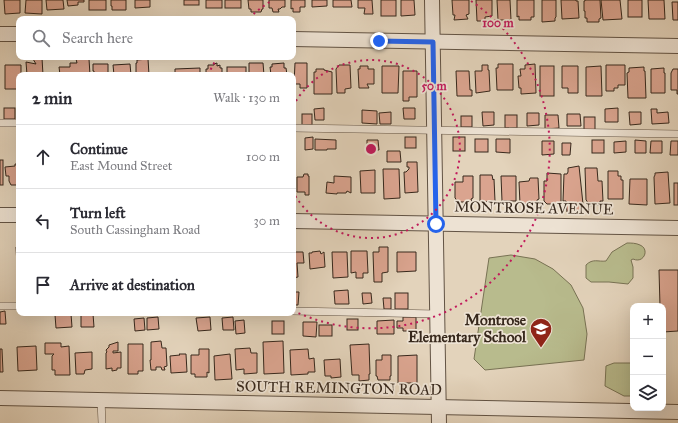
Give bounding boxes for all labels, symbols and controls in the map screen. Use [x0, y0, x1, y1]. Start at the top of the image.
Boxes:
search box [16, 16, 296, 60]
text: 100 m [482, 16, 515, 30]
icon: search [30, 27, 52, 49]
text: Search here [62, 29, 133, 47]
route end [370, 32, 388, 50]
text: 50 m [421, 79, 448, 93]
text: 2 min [32, 88, 72, 109]
text: Walk · 130 m [213, 90, 280, 106]
text: Continue [70, 140, 128, 158]
centre of rings [364, 142, 378, 156]
icon: ahead [32, 146, 54, 168]
text: 100 m [246, 149, 280, 165]
text: East Mound Street [70, 158, 172, 174]
street label: MONTROSE AVENUE [454, 198, 614, 218]
text: Turn left [70, 204, 126, 222]
icon: left [32, 210, 54, 232]
text: 30 m [254, 213, 280, 229]
route start [427, 215, 445, 233]
text: South Cassingham Road [70, 222, 200, 238]
icon: arrive [32, 274, 54, 296]
text: Arrive at destination [70, 276, 195, 294]
map controls [630, 303, 666, 411]
button: + [630, 303, 666, 339]
place label: Montrose Elementary School [408, 311, 527, 347]
school or university icon: Montrose Elementary School [528, 316, 554, 349]
button: − [630, 339, 666, 375]
button: layers [630, 375, 666, 411]
street label: SOUTH REMINGTON ROAD [236, 377, 442, 399]

